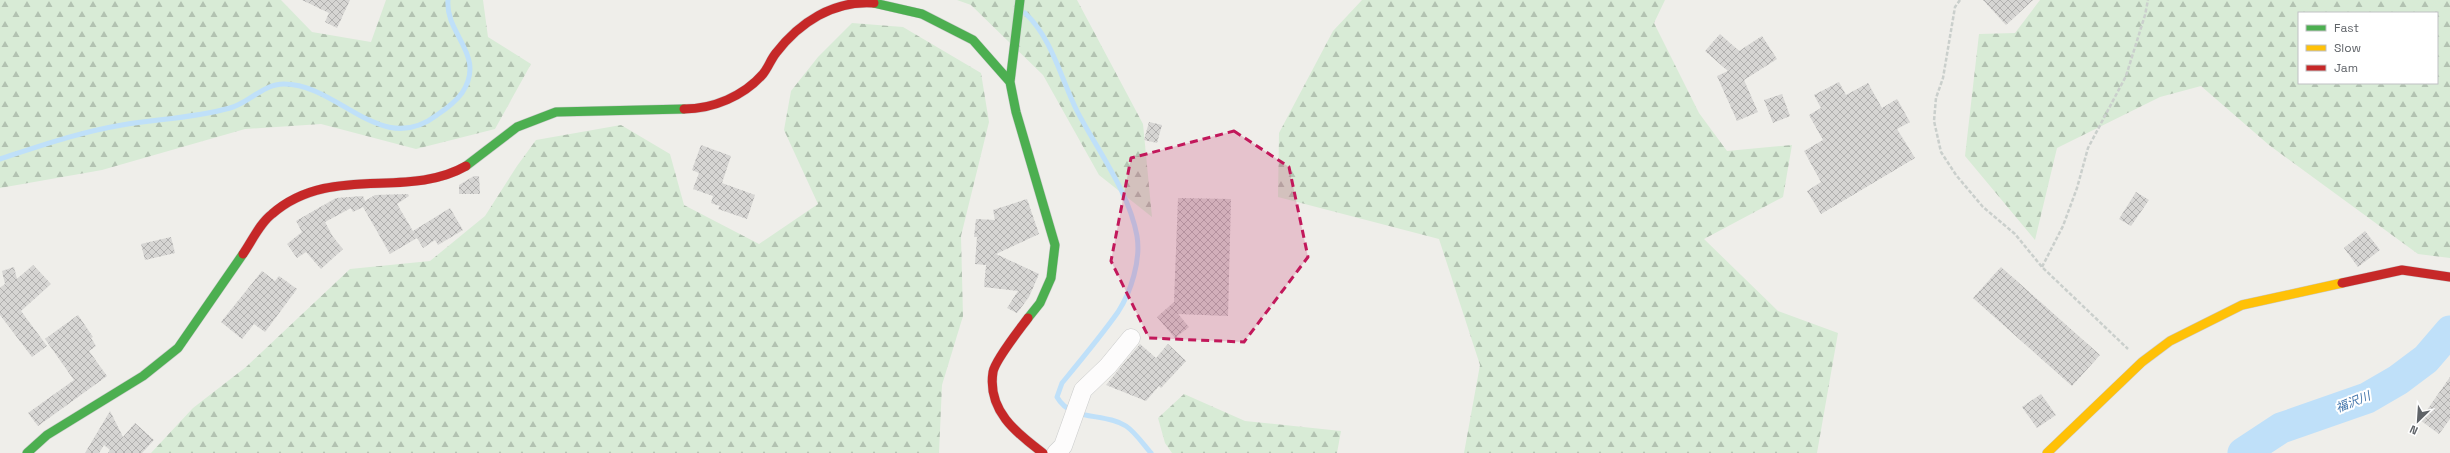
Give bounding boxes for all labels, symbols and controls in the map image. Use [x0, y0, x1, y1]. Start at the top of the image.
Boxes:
legend [2298, 12, 2438, 84]
text: Fast [2334, 20, 2359, 36]
text: Slow [2334, 40, 2361, 56]
text: Jam [2334, 60, 2358, 76]
water label: 福沢川 [2333, 387, 2375, 416]
north arrow [2398, 401, 2438, 441]
text: N [2407, 422, 2420, 438]

